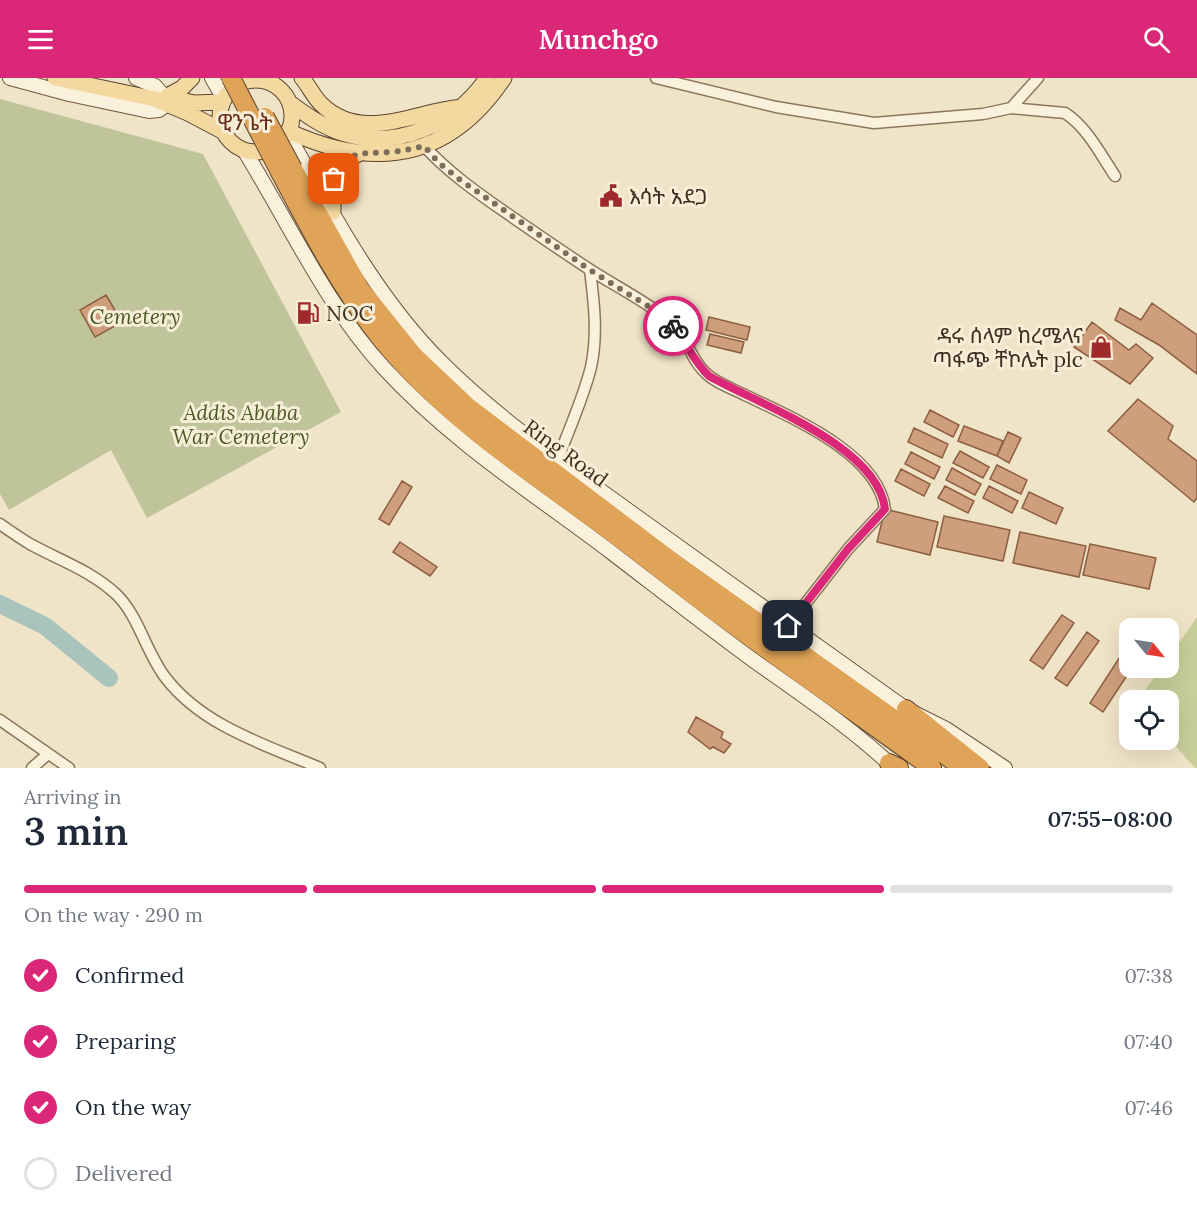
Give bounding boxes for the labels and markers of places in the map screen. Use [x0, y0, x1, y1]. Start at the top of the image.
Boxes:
pin [308, 153, 359, 204]
public building icon: እሳት አደጋ [598, 183, 624, 209]
place label: እሳት አደጋ [629, 183, 708, 210]
fuel station icon: NOC [295, 300, 321, 326]
place label: NOC [326, 300, 374, 327]
place label: ዳሩ ሰላም ከረሜላና ጣፋጭ ቸኮሌት plc [932, 322, 1083, 373]
shop icon: ዳሩ ሰላም ከረሜላና ጣፋጭ ቸኮሌት plc [1088, 334, 1114, 360]
pin [762, 600, 813, 651]

